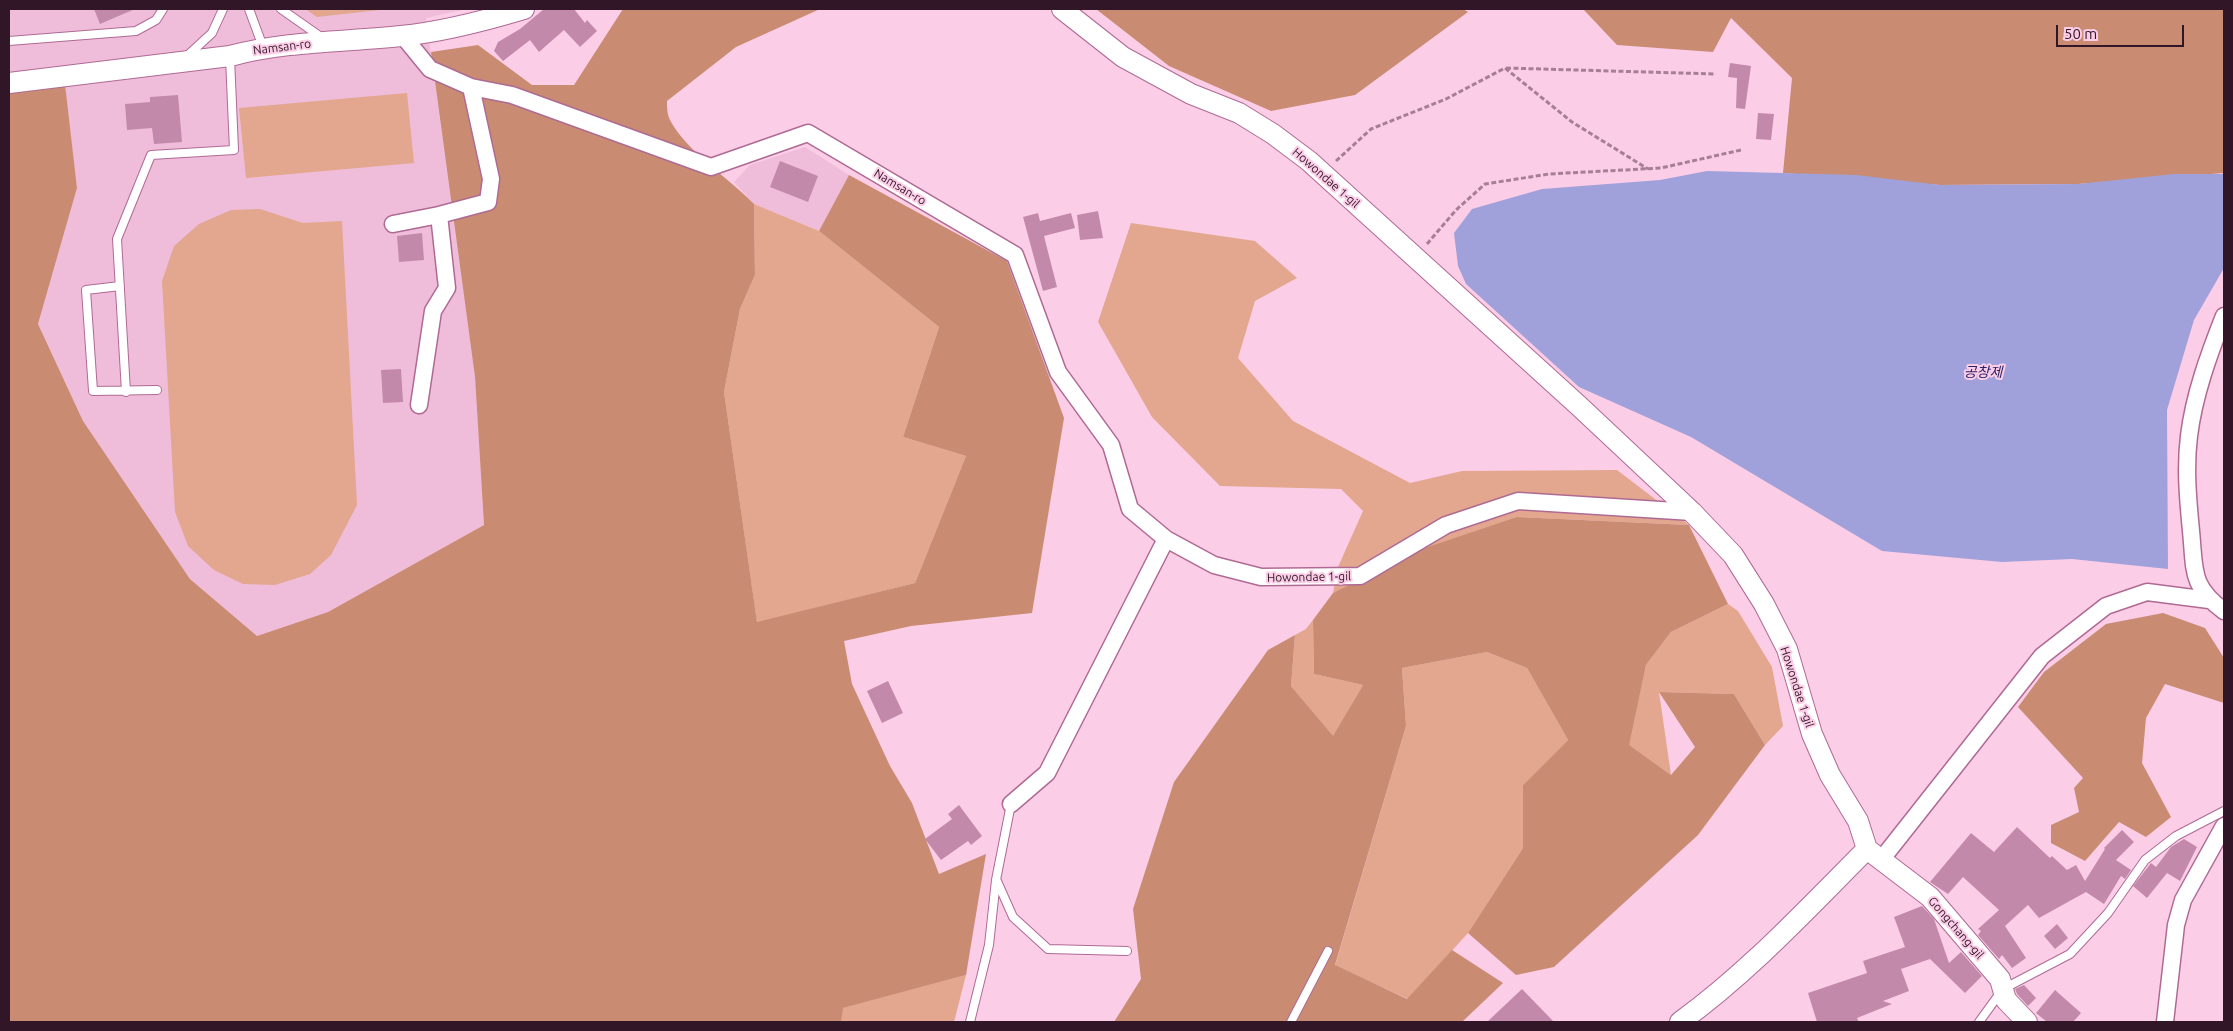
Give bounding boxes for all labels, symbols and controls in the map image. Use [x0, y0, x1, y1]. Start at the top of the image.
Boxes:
scale bar [2058, 15, 2186, 47]
text: 50 m [2064, 25, 2097, 42]
street label: Namsan-ro [252, 36, 312, 58]
street label: Howondae 1-gil [1289, 145, 1363, 211]
street label: Namsan-ro [871, 166, 929, 208]
water label: 공창제 [1964, 364, 2002, 380]
street label: Howondae 1-gil [1267, 569, 1351, 585]
street label: Howondae 1-gil [1777, 645, 1817, 729]
street label: Gongchang-gil [1925, 894, 1987, 962]

